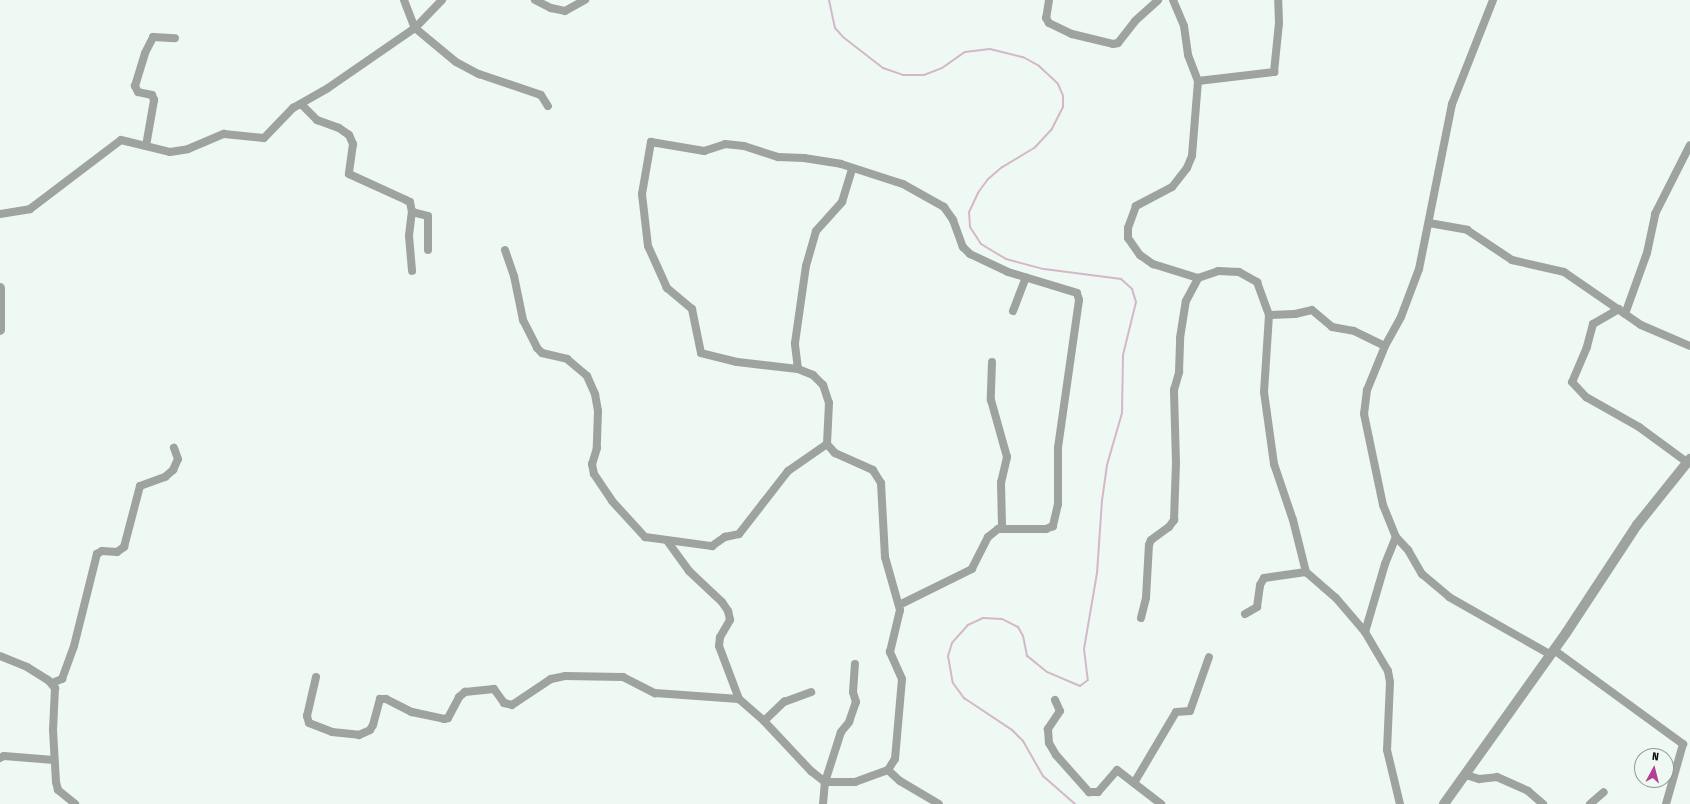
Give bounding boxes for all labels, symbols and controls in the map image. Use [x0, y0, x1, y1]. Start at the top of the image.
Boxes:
north arrow [1634, 748, 1674, 788]
text: N [1651, 750, 1659, 763]

